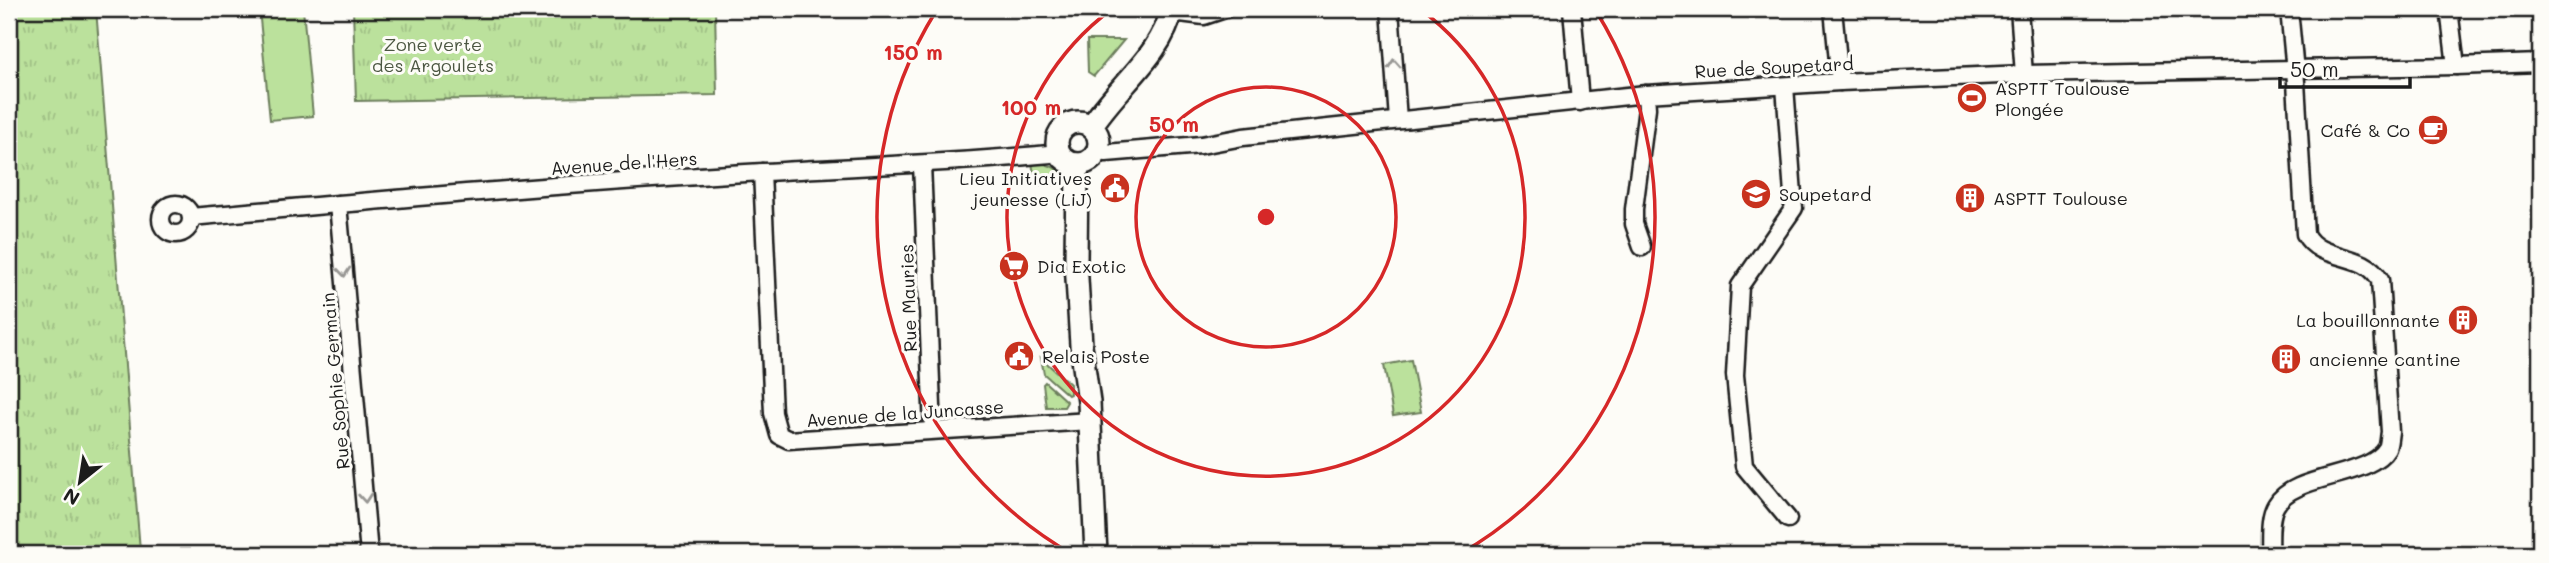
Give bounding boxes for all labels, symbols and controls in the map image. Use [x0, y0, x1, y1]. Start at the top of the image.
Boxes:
park label: Zone verte des Argoulets [372, 32, 494, 77]
text: 150 m [883, 38, 943, 65]
scale bar [2280, 46, 2409, 90]
street label: Rue de Soupetard [1694, 51, 1854, 83]
text: 50 m [2290, 55, 2339, 82]
one-way arrow [1387, 58, 1402, 69]
place label: ASPTT Toulouse Plongée [1995, 76, 2130, 121]
sports icon: ASPTT Toulouse Plongée [1955, 81, 1989, 115]
text: 100 m [1001, 93, 1061, 120]
text: 50 m [1149, 110, 1199, 137]
cafe icon: Café & Co [2416, 113, 2450, 147]
place label: Café & Co [2320, 118, 2410, 142]
street label: Avenue de l'Hers [550, 146, 698, 180]
place label: Lieu Initiatives jeunesse (LiJ) [959, 166, 1092, 211]
public building icon: Lieu Initiatives jeunesse (LiJ) [1098, 171, 1132, 205]
school or university icon: Soupetard [1739, 177, 1773, 211]
building icon: ASPTT Toulouse [1953, 181, 1987, 215]
place label: Soupetard [1779, 182, 1871, 206]
place label: ASPTT Toulouse [1993, 186, 2128, 210]
centre of rings [1254, 205, 1278, 229]
street label: Rue Mauries [894, 244, 922, 352]
supermarket icon: Dia Exotic [997, 249, 1031, 283]
place label: Dia Exotic [1037, 254, 1126, 278]
one-way arrow [337, 266, 352, 278]
street label: Rue Sophie Germain [315, 292, 355, 470]
building icon: La bouillonnante [2446, 303, 2480, 337]
place label: La bouillonnante [2296, 308, 2440, 332]
public building icon: Relais Poste [1002, 339, 1036, 373]
building icon: ancienne cantine [2269, 342, 2303, 376]
place label: Relais Poste [1042, 344, 1150, 368]
place label: ancienne cantine [2309, 347, 2461, 371]
street label: Avenue de la Juncasse [805, 394, 1005, 432]
north arrow [46, 448, 116, 518]
text: N [59, 483, 84, 512]
one-way arrow [357, 493, 372, 504]

